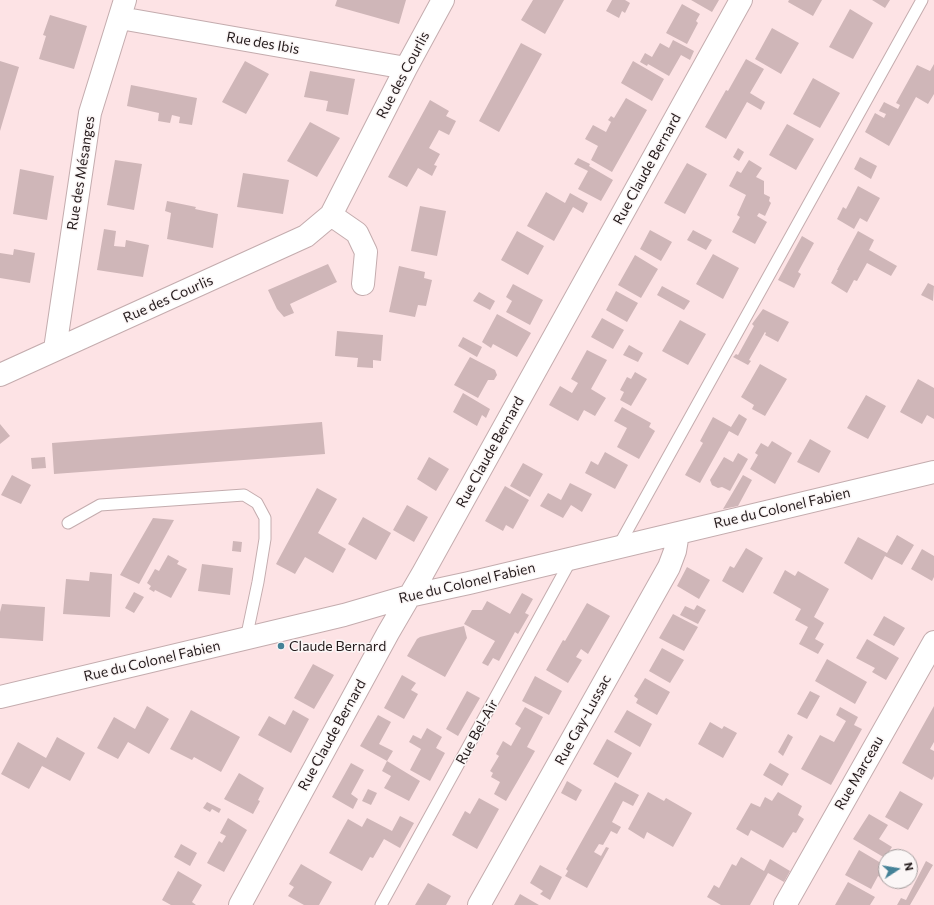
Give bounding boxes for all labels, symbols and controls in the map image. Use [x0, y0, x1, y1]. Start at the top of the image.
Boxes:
street label: Rue des Ibis [225, 28, 301, 58]
street label: Rue des Courlis [373, 28, 433, 122]
street label: Rue Claude Bernard [609, 111, 685, 227]
street label: Rue des Mésanges [64, 115, 98, 231]
street label: Rue des Courlis [120, 272, 216, 326]
street label: Rue Claude Bernard [452, 394, 528, 510]
street label: Rue du Colonel Fabien [712, 484, 852, 532]
street label: Rue du Colonel Fabien [397, 559, 537, 607]
street label: Rue du Colonel Fabien [82, 637, 222, 685]
place label: Claude Bernard [289, 638, 386, 654]
marker: Claude Bernard [276, 641, 286, 651]
street label: Rue Gay-Lussac [551, 672, 615, 768]
street label: Rue Claude Bernard [294, 677, 370, 793]
street label: Rue Bel-Air [452, 697, 502, 767]
street label: Rue Marceau [831, 733, 887, 813]
north arrow [878, 849, 918, 889]
text: N [902, 861, 916, 872]

